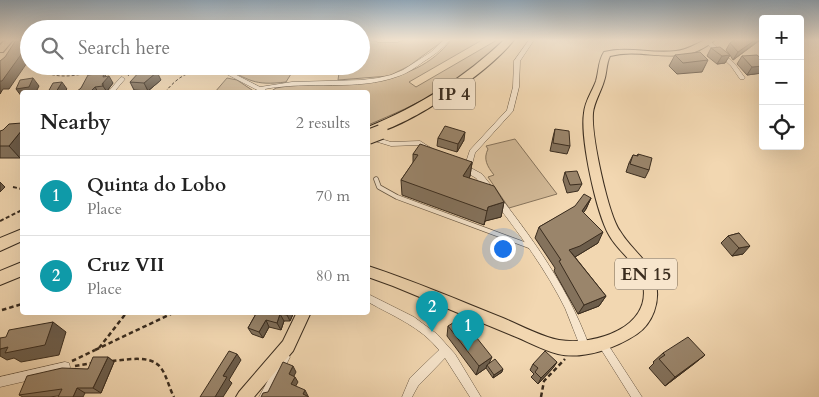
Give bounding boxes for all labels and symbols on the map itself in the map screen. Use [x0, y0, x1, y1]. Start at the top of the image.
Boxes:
road number: IP 4 [433, 78, 475, 110]
your location [490, 236, 516, 262]
road number: EN 15 [615, 258, 677, 290]
pin: 2 [416, 291, 448, 332]
pin: 1 [452, 310, 484, 351]

